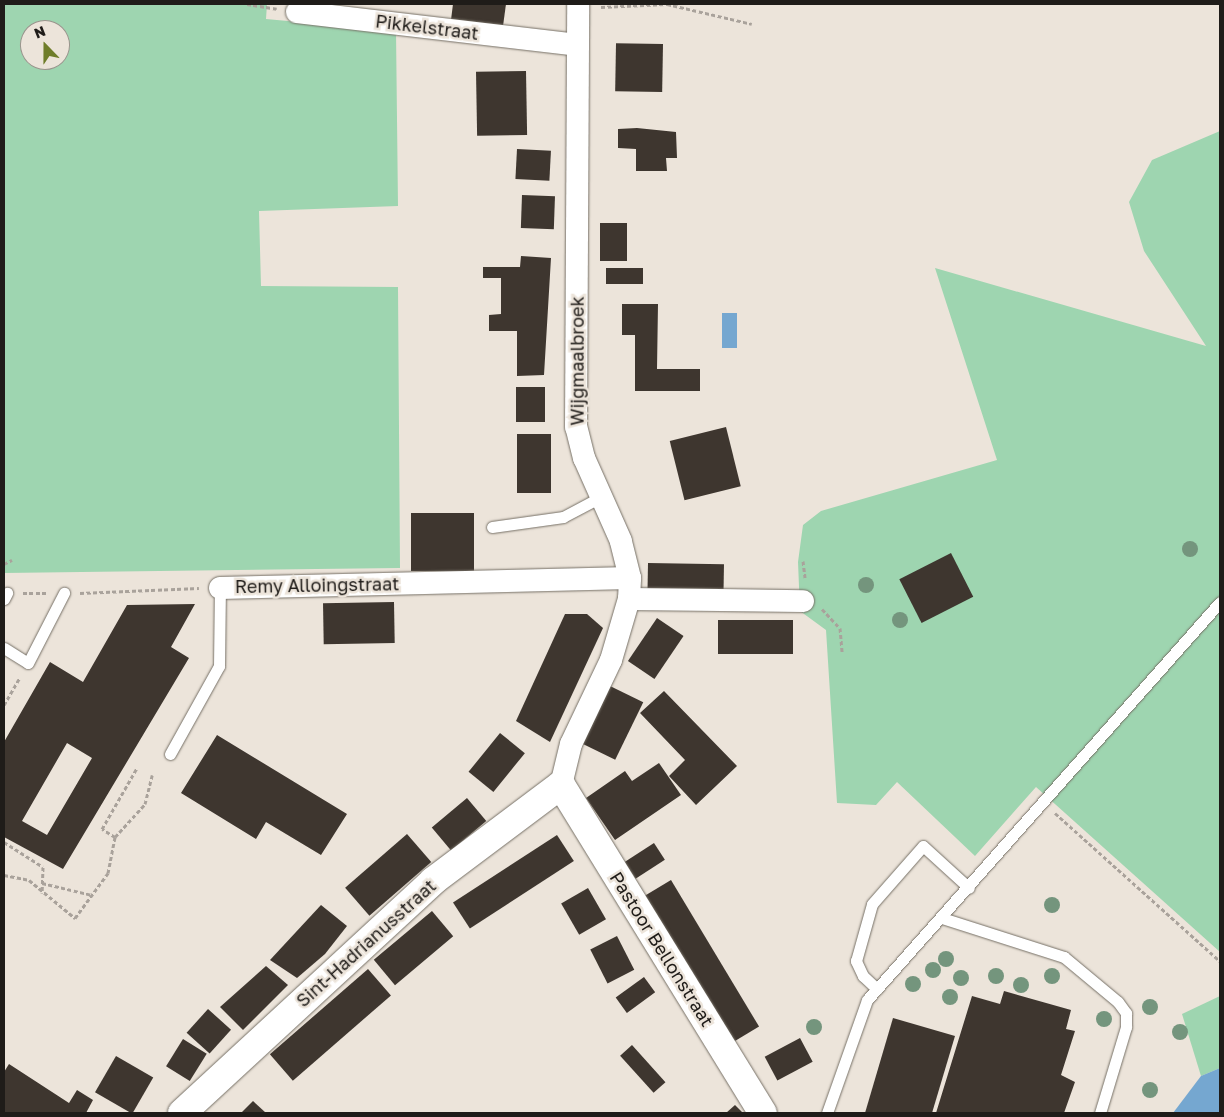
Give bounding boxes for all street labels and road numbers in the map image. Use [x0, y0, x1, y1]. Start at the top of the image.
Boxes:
street label: Pikkelstraat [374, 10, 480, 44]
street label: Wijgmaalbroek [566, 296, 588, 426]
street label: Remy Alloingstraat [235, 573, 399, 597]
street label: Pastoor Bellonstraat [606, 868, 718, 1030]
street label: Sint-Hadrianusstraat [292, 875, 440, 1011]

